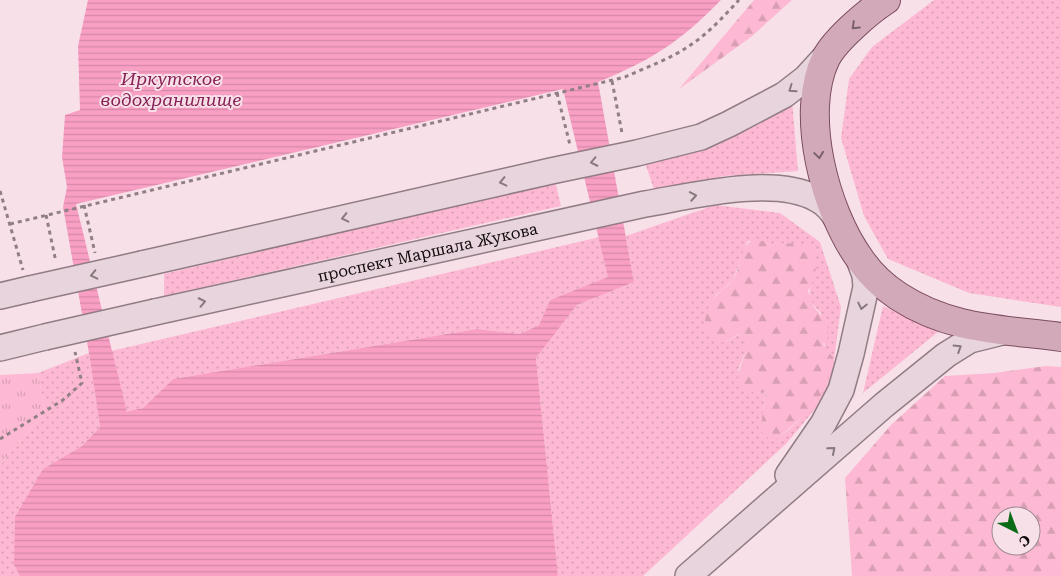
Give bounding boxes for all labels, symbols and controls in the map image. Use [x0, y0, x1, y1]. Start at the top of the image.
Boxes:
one-way arrow [851, 20, 860, 29]
water label: Иркутское водохранилище [101, 68, 241, 110]
one-way arrow [788, 83, 798, 92]
one-way arrow [813, 151, 824, 159]
one-way arrow [589, 156, 598, 167]
one-way arrow [499, 176, 508, 187]
one-way arrow [689, 191, 698, 201]
one-way arrow [340, 212, 349, 223]
street label: проспект Маршала Жукова [316, 219, 540, 286]
one-way arrow [90, 269, 99, 280]
one-way arrow [198, 297, 207, 308]
one-way arrow [858, 302, 868, 311]
one-way arrow [953, 344, 962, 354]
one-way arrow [826, 447, 835, 456]
north arrow [991, 506, 1041, 556]
text: С [1016, 531, 1034, 550]

